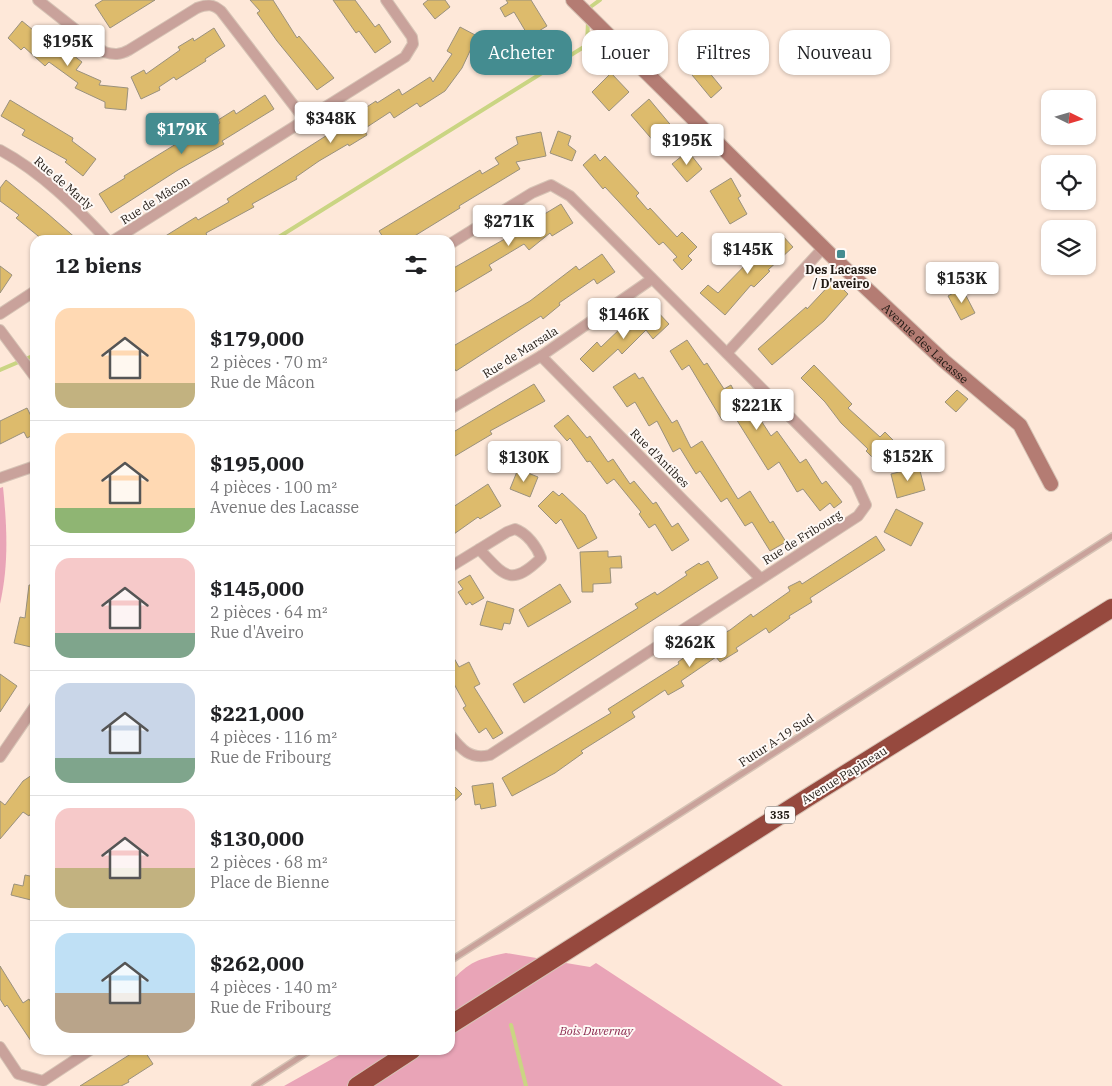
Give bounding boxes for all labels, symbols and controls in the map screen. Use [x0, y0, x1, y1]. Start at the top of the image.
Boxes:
pin: $195K [33, 24, 103, 67]
chip: Acheter [470, 30, 572, 75]
chip: Louer [582, 30, 668, 75]
chip: Filtres [678, 30, 769, 75]
chip: Nouveau [779, 30, 890, 75]
text: $195K [43, 31, 93, 51]
north arrow [1041, 90, 1096, 145]
map controls [1041, 90, 1096, 275]
pin: $348K [296, 102, 366, 144]
text: $348K [306, 108, 356, 128]
pin: $179K [147, 112, 217, 155]
text: $179K [157, 119, 207, 139]
pin: $195K [652, 124, 722, 166]
text: $195K [662, 130, 712, 150]
street label: Rue de Marly [31, 153, 97, 213]
button: locate [1041, 155, 1096, 210]
street label: Rue de Mâcon [118, 173, 193, 227]
pin: $271K [474, 204, 544, 247]
text: $271K [484, 211, 534, 231]
button: layers [1041, 220, 1096, 275]
pin: $145K [713, 232, 783, 275]
text: $145K [723, 239, 773, 259]
marker: Des Lacasse / D'aveiro [835, 248, 847, 260]
text: 12 biens [55, 251, 142, 279]
icon: filters [402, 251, 430, 279]
place label: Des Lacasse / D'aveiro [805, 262, 877, 291]
pin: $153K [927, 262, 997, 304]
text: $153K [937, 268, 987, 288]
pin: $146K [589, 298, 659, 340]
street label: Avenue des Lacasse [879, 300, 972, 386]
text: $146K [599, 304, 649, 324]
street label: Rue de Marsala [480, 323, 561, 381]
text: $179,000 [210, 324, 304, 352]
icon: home [95, 328, 155, 388]
text: 2 pièces · 70 m² [210, 352, 328, 372]
text: Rue de Mâcon [210, 372, 315, 392]
pin: $221K [722, 388, 792, 431]
text: $221K [732, 395, 782, 415]
street label: Rue d'Antibes [627, 425, 693, 491]
pin: $130K [489, 440, 559, 483]
pin: $152K [873, 440, 943, 482]
text: $152K [883, 446, 933, 466]
text: $130K [499, 447, 549, 467]
text: $195,000 [210, 449, 304, 477]
icon: home [95, 453, 155, 513]
text: 4 pièces · 100 m² [210, 477, 337, 497]
text: Avenue des Lacasse [210, 497, 359, 517]
street label: Rue de Fribourg [760, 506, 845, 567]
text: $145,000 [210, 574, 304, 602]
icon: home [95, 578, 155, 638]
text: 2 pièces · 64 m² [210, 602, 328, 622]
text: Rue d'Aveiro [210, 622, 304, 642]
pin: $262K [655, 626, 725, 668]
text: $262K [665, 632, 715, 652]
text: $221,000 [210, 699, 304, 727]
icon: home [95, 703, 155, 763]
street label: Futur A-19 Sud [736, 710, 816, 770]
text: 4 pièces · 116 m² [210, 727, 337, 747]
street label: Avenue Papineau [798, 742, 890, 807]
text: Rue de Fribourg [210, 747, 331, 767]
road number: 335 [765, 806, 795, 824]
text: $130,000 [210, 824, 304, 852]
icon: home [95, 828, 155, 888]
text: 2 pièces · 68 m² [210, 852, 328, 872]
text: Place de Bienne [210, 872, 329, 892]
text: $262,000 [210, 949, 304, 977]
icon: home [95, 953, 155, 1013]
text: 4 pièces · 140 m² [210, 977, 337, 997]
text: Rue de Fribourg [210, 997, 331, 1017]
park label: Bois Duvernay [558, 1023, 634, 1038]

